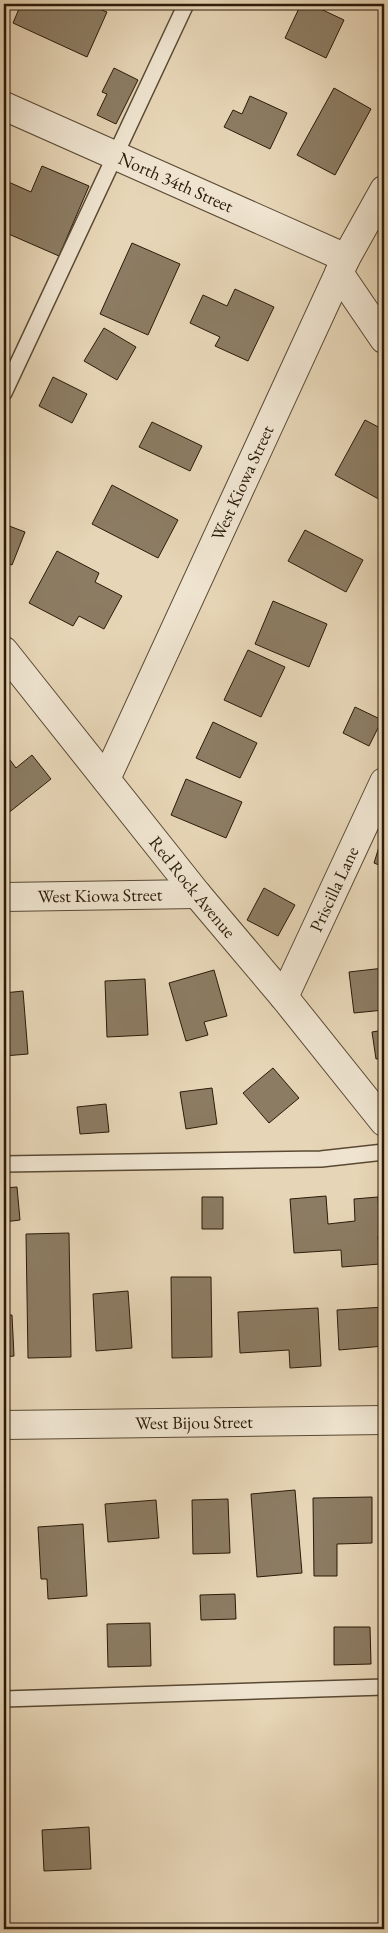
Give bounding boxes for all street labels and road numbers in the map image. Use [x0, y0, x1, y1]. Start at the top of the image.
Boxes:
street label: North 34th Street [115, 146, 237, 218]
street label: West Kiowa Street [205, 421, 279, 544]
street label: Red Rock Avenue [144, 831, 241, 943]
street label: Priscilla Lane [304, 842, 363, 935]
street label: West Kiowa Street [38, 883, 163, 907]
street label: West Bijou Street [135, 1410, 253, 1434]

